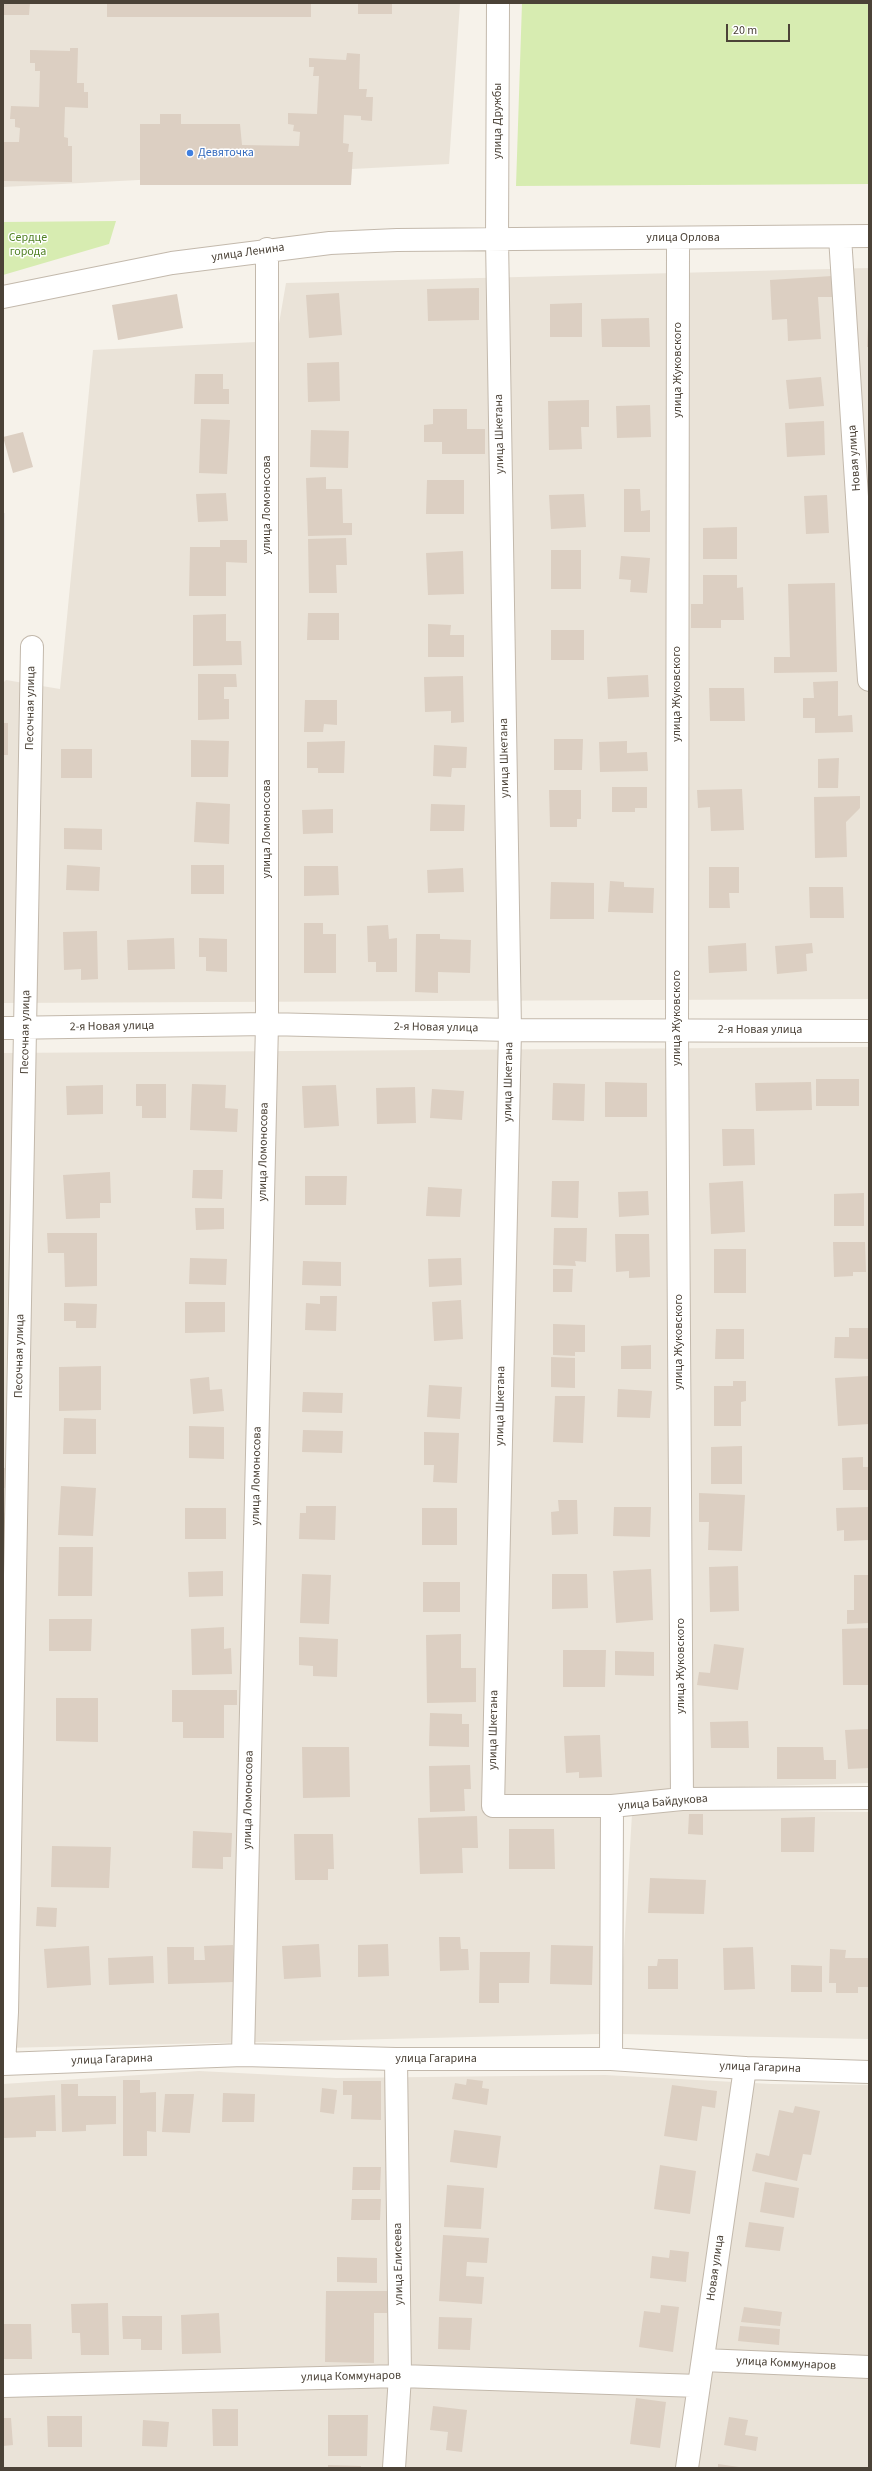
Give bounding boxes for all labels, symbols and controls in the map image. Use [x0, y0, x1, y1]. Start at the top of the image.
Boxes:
scale bar [728, 16, 792, 42]
text: 20 m [733, 22, 757, 39]
street label: улица Дружбы [491, 83, 505, 159]
place label: Девяточка [198, 146, 254, 160]
marker: Девяточка [185, 148, 195, 158]
park label: Сердце города [9, 231, 47, 259]
street label: улица Орлова [646, 231, 720, 245]
street label: улица Ленина [211, 241, 285, 265]
street label: улица Жуковского [671, 322, 685, 418]
street label: улица Шкетана [492, 394, 508, 474]
street label: Новая улица [845, 424, 865, 492]
street label: улица Ломоносова [260, 455, 274, 555]
street label: улица Жуковского [670, 646, 684, 742]
street label: Песочная улица [23, 666, 39, 750]
street label: улица Шкетана [497, 718, 513, 798]
street label: улица Ломоносова [260, 779, 274, 879]
street label: улица Жуковского [670, 970, 684, 1066]
street label: Песочная улица [18, 990, 34, 1074]
street label: 2-я Новая улица [70, 1019, 154, 1035]
street label: 2-я Новая улица [394, 1020, 478, 1036]
street label: 2-я Новая улица [718, 1023, 802, 1037]
street label: улица Шкетана [501, 1042, 517, 1122]
street label: улица Ломоносова [256, 1102, 272, 1202]
street label: улица Жуковского [672, 1294, 686, 1390]
street label: Песочная улица [12, 1314, 28, 1398]
street label: улица Шкетана [493, 1366, 509, 1446]
street label: улица Ломоносова [249, 1426, 265, 1526]
street label: улица Жуковского [674, 1618, 688, 1714]
street label: улица Шкетана [486, 1690, 502, 1770]
street label: улица Ломоносова [241, 1750, 257, 1850]
street label: улица Байдукова [618, 1792, 708, 1814]
street label: улица Гагарина [71, 2051, 153, 2069]
street label: улица Гагарина [395, 2052, 477, 2066]
street label: улица Гагарина [719, 2059, 801, 2077]
street label: улица Елисеева [391, 2223, 407, 2305]
street label: Новая улица [704, 2234, 728, 2302]
street label: улица Коммунаров [736, 2354, 836, 2374]
street label: улица Коммунаров [301, 2369, 401, 2385]

